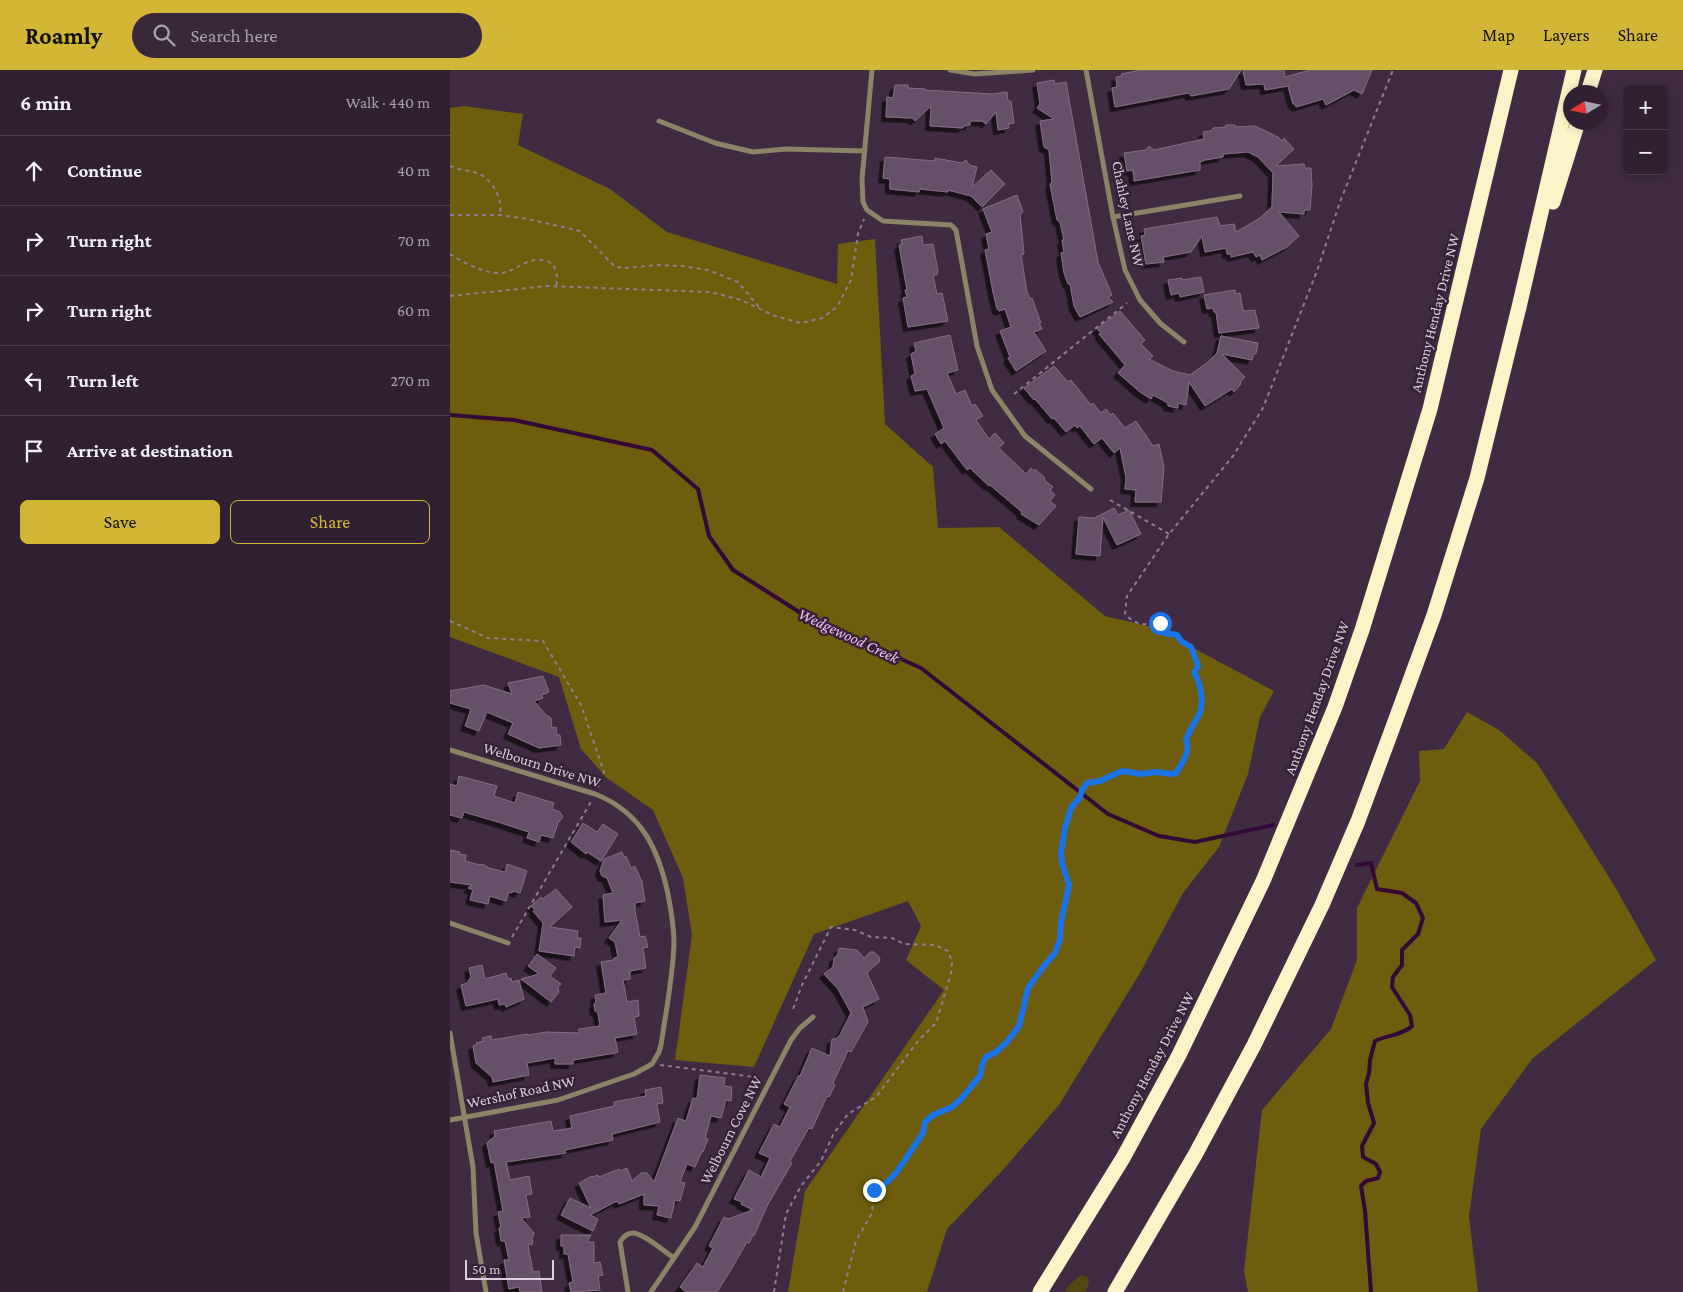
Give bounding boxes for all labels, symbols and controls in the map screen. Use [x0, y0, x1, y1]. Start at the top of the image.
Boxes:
search box [132, 13, 482, 58]
icon: search [150, 21, 178, 49]
text: Roamly [25, 22, 102, 49]
text: Search here [190, 25, 278, 46]
text: Map [1482, 25, 1515, 45]
text: Layers [1543, 25, 1590, 45]
text: Share [1618, 25, 1658, 45]
north arrow [1563, 85, 1608, 130]
map controls [1623, 85, 1668, 175]
button: + [1623, 85, 1668, 130]
text: 6 min [20, 91, 71, 115]
text: Walk · 440 m [346, 94, 430, 111]
button: − [1623, 130, 1668, 175]
icon: ahead [20, 157, 48, 185]
text: Continue [67, 160, 142, 181]
street label: Chahley Lane NW [1108, 160, 1147, 269]
text: 40 m [397, 162, 430, 179]
icon: right [20, 227, 48, 255]
text: Turn right [67, 230, 152, 251]
text: 70 m [398, 232, 430, 249]
street label: Anthony Henday Drive NW [1408, 232, 1463, 394]
icon: right [20, 297, 48, 325]
text: Turn right [67, 300, 152, 321]
text: 60 m [397, 302, 430, 319]
icon: left [20, 367, 48, 395]
text: Turn left [67, 370, 139, 391]
text: 270 m [391, 372, 430, 389]
icon: arrive [20, 437, 48, 465]
text: Arrive at destination [67, 440, 233, 461]
button: Save [20, 500, 220, 544]
button: Share [230, 500, 430, 544]
water label: Wedgewood Creek [795, 605, 903, 668]
route start [1149, 612, 1172, 635]
street label: Anthony Henday Drive NW [1282, 619, 1353, 778]
street label: Welbourn Drive NW [481, 740, 603, 791]
street label: Anthony Henday Drive NW [1107, 989, 1198, 1141]
street label: Wershof Road NW [465, 1073, 577, 1111]
street label: Welbourn Cove NW [697, 1073, 765, 1187]
route end [863, 1179, 886, 1202]
scale bar [465, 1257, 554, 1280]
text: 50 m [472, 1261, 500, 1277]

